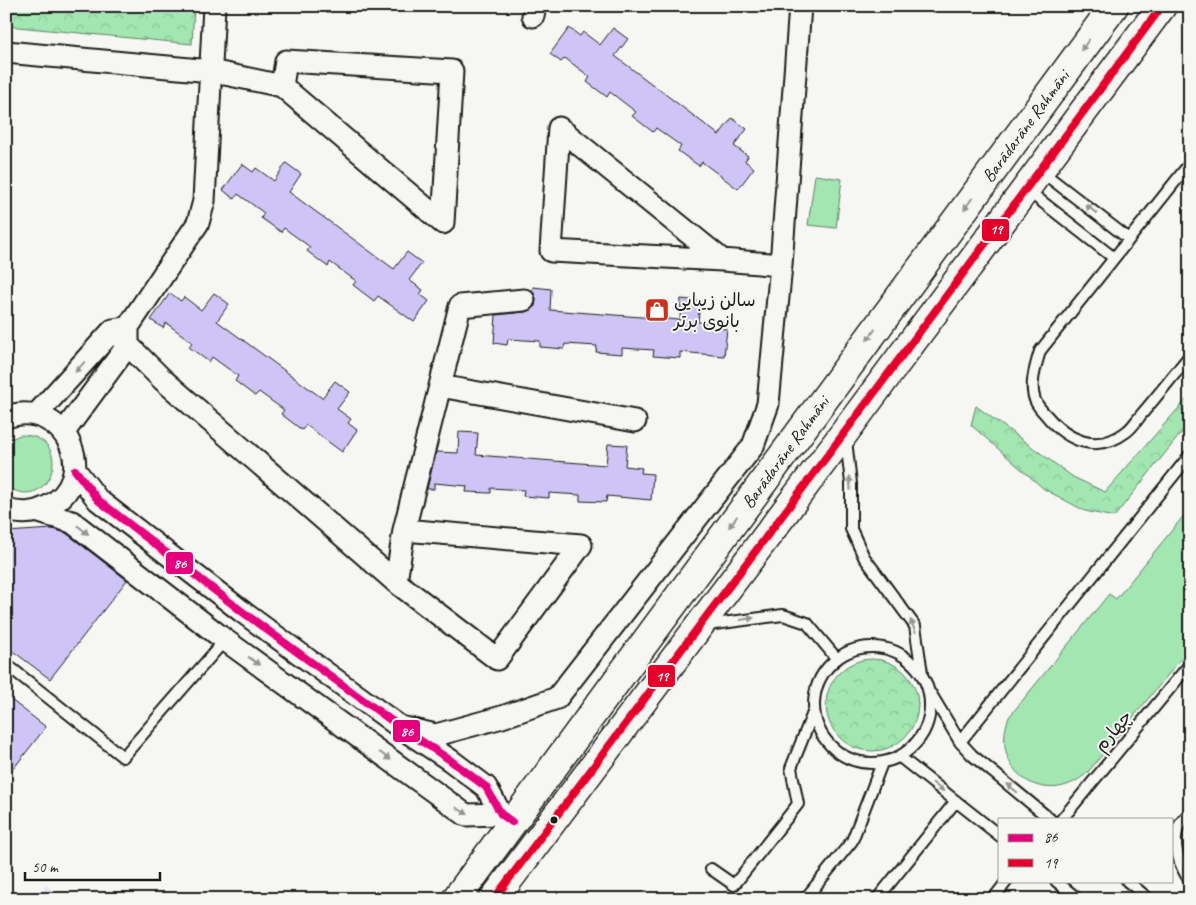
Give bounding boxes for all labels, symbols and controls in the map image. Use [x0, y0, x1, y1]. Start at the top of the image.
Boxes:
one-way arrow [1080, 38, 1090, 52]
street label: Barādarāne Rahmāni [977, 64, 1076, 186]
one-way arrow [962, 197, 973, 210]
one-way arrow [1084, 204, 1097, 215]
line badge: 19 [981, 218, 1010, 242]
text: 19 [990, 221, 1004, 238]
place label: سالن زیبایی بانوی برتر [672, 289, 756, 332]
shop icon: سالن زیبایی بانوی برتر [644, 297, 670, 323]
one-way arrow [866, 328, 876, 342]
one-way arrow [74, 360, 86, 372]
street label: Barādarāne Rahmāni [737, 390, 835, 513]
one-way arrow [846, 474, 854, 490]
one-way arrow [728, 515, 738, 529]
one-way arrow [76, 525, 89, 536]
line badge: 86 [165, 551, 194, 575]
text: 86 [174, 555, 188, 572]
one-way arrow [739, 615, 755, 623]
one-way arrow [908, 619, 917, 634]
one-way arrow [247, 656, 261, 666]
line badge: 19 [647, 664, 676, 688]
text: 19 [656, 668, 670, 685]
street label: چهارم [1089, 706, 1139, 758]
line badge: 86 [392, 719, 421, 743]
text: 86 [401, 723, 415, 740]
one-way arrow [379, 751, 392, 761]
one-way arrow [931, 782, 945, 792]
one-way arrow [1006, 782, 1019, 793]
one-way arrow [455, 806, 469, 815]
unlabelled marker [549, 815, 559, 825]
legend [998, 818, 1174, 882]
text: 86 [1044, 828, 1059, 847]
scale bar [25, 850, 160, 882]
text: 19 [1044, 854, 1059, 873]
text: 50 m [32, 858, 59, 877]

